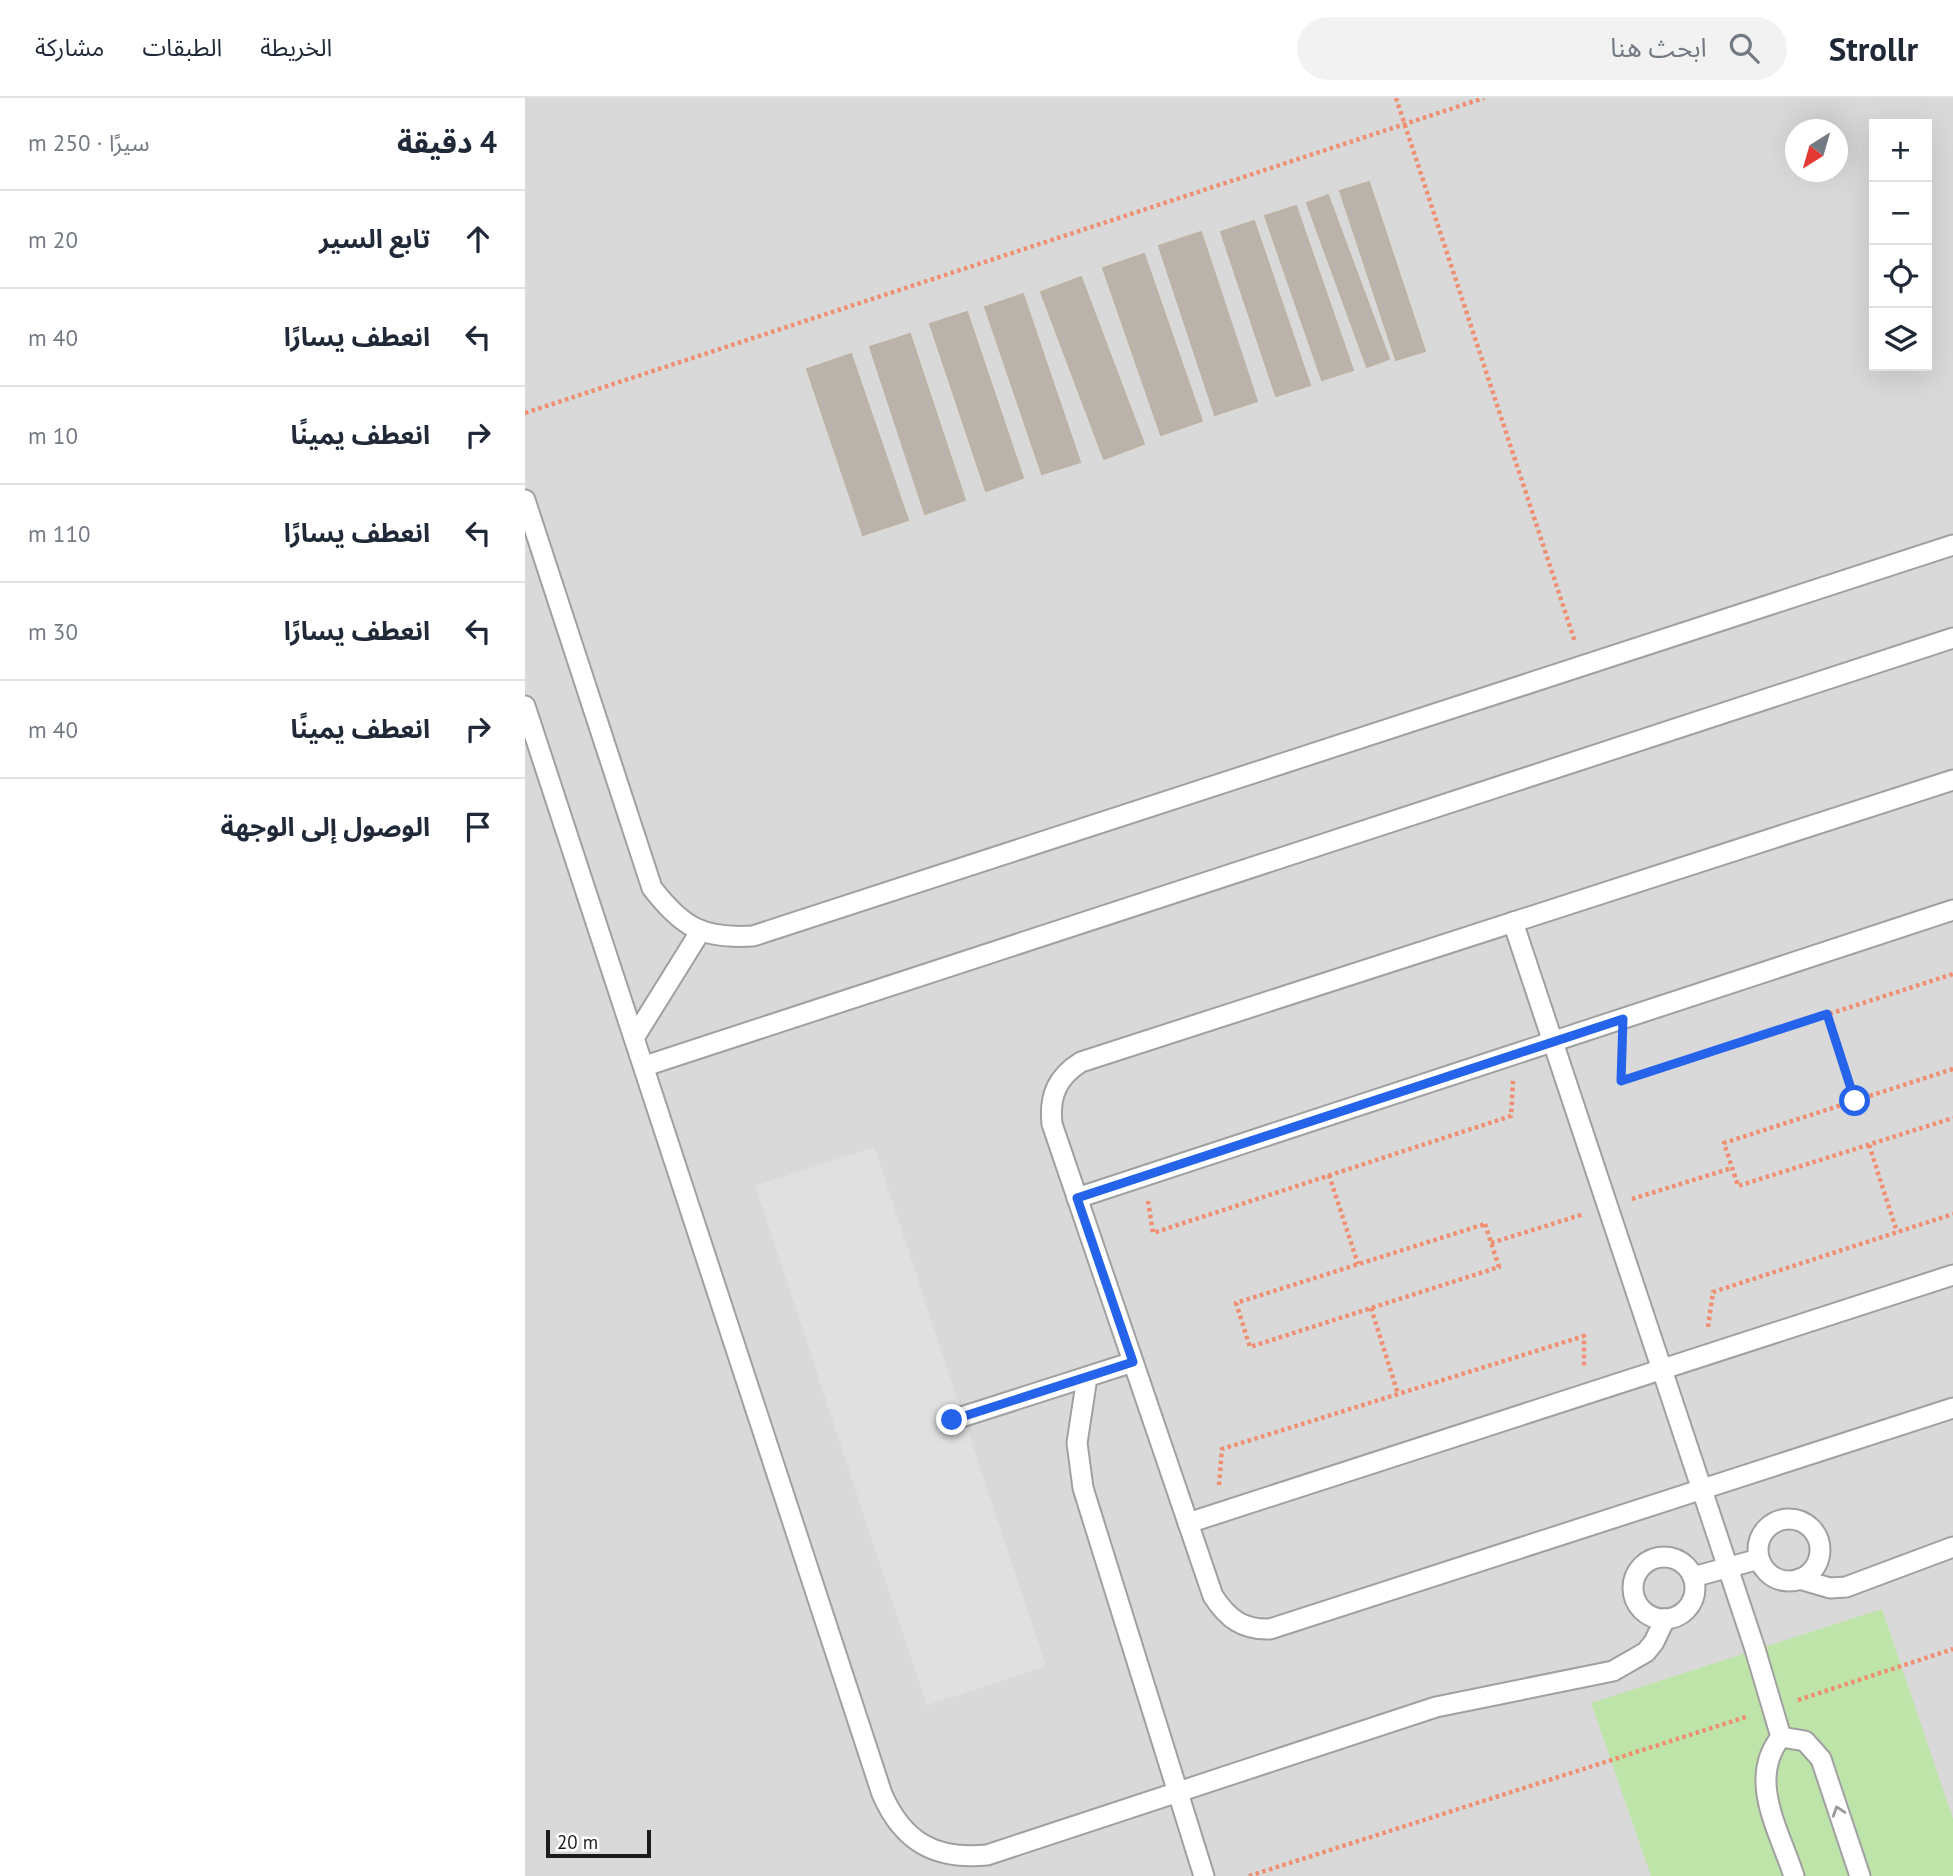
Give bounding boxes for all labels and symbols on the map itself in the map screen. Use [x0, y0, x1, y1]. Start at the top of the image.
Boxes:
north arrow [1785, 119, 1848, 182]
route start [1839, 1085, 1870, 1116]
route end [936, 1404, 967, 1435]
one-way arrow [1832, 1806, 1846, 1818]
scale bar [546, 1827, 651, 1859]

